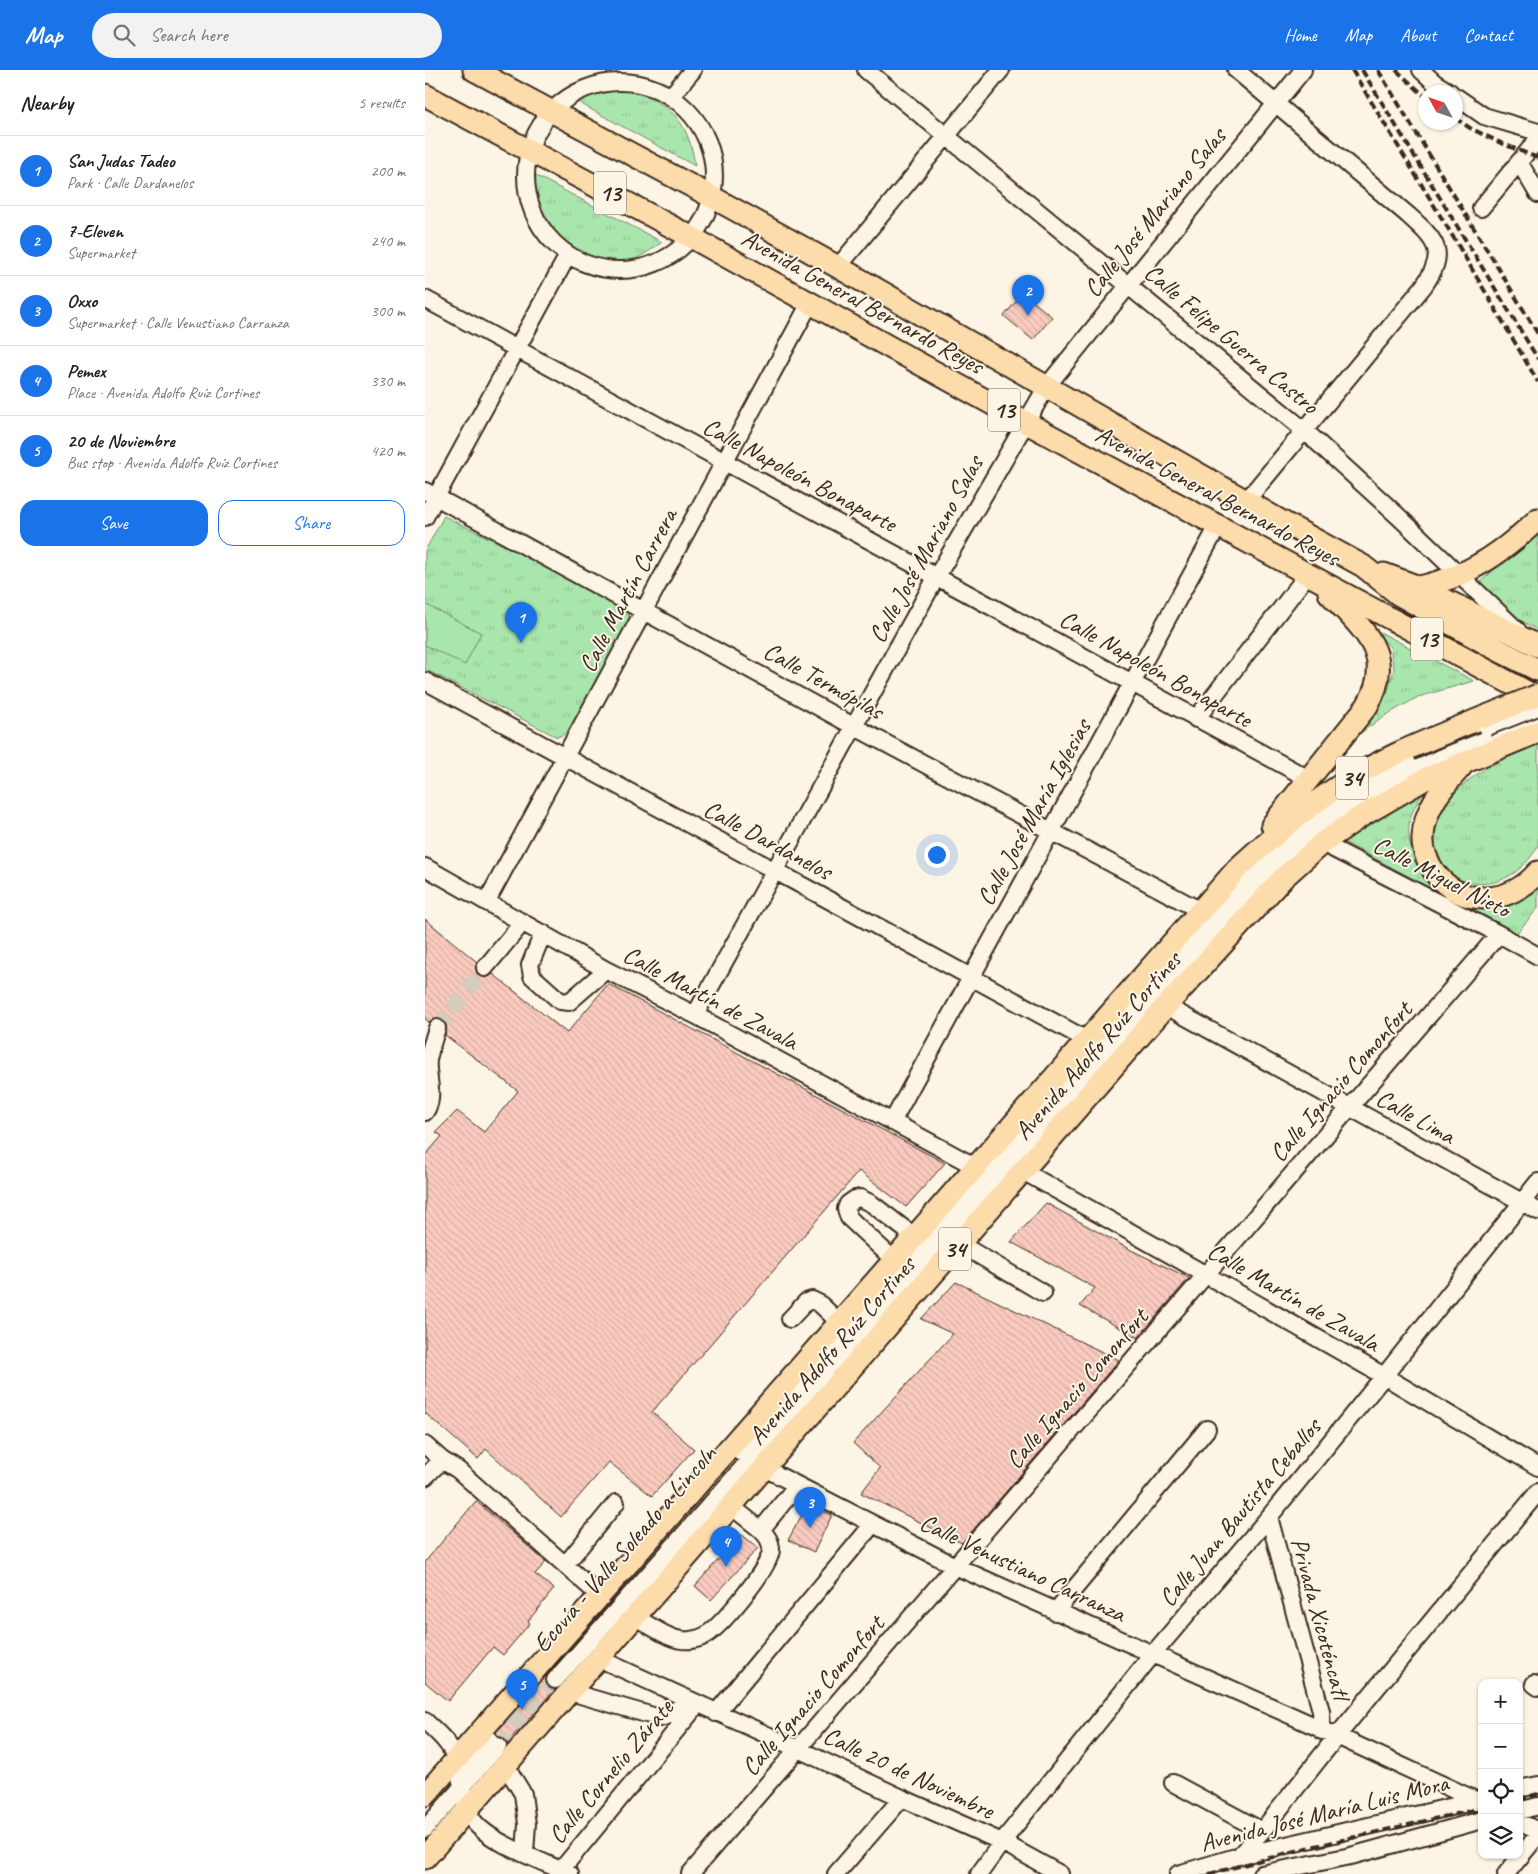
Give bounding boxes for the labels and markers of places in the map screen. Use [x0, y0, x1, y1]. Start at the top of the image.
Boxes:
pin: 2 [1012, 275, 1044, 316]
pin: 1 [505, 602, 537, 643]
pin: 3 [794, 1487, 826, 1528]
pin: 4 [710, 1526, 742, 1567]
pin: 5 [506, 1669, 538, 1710]

